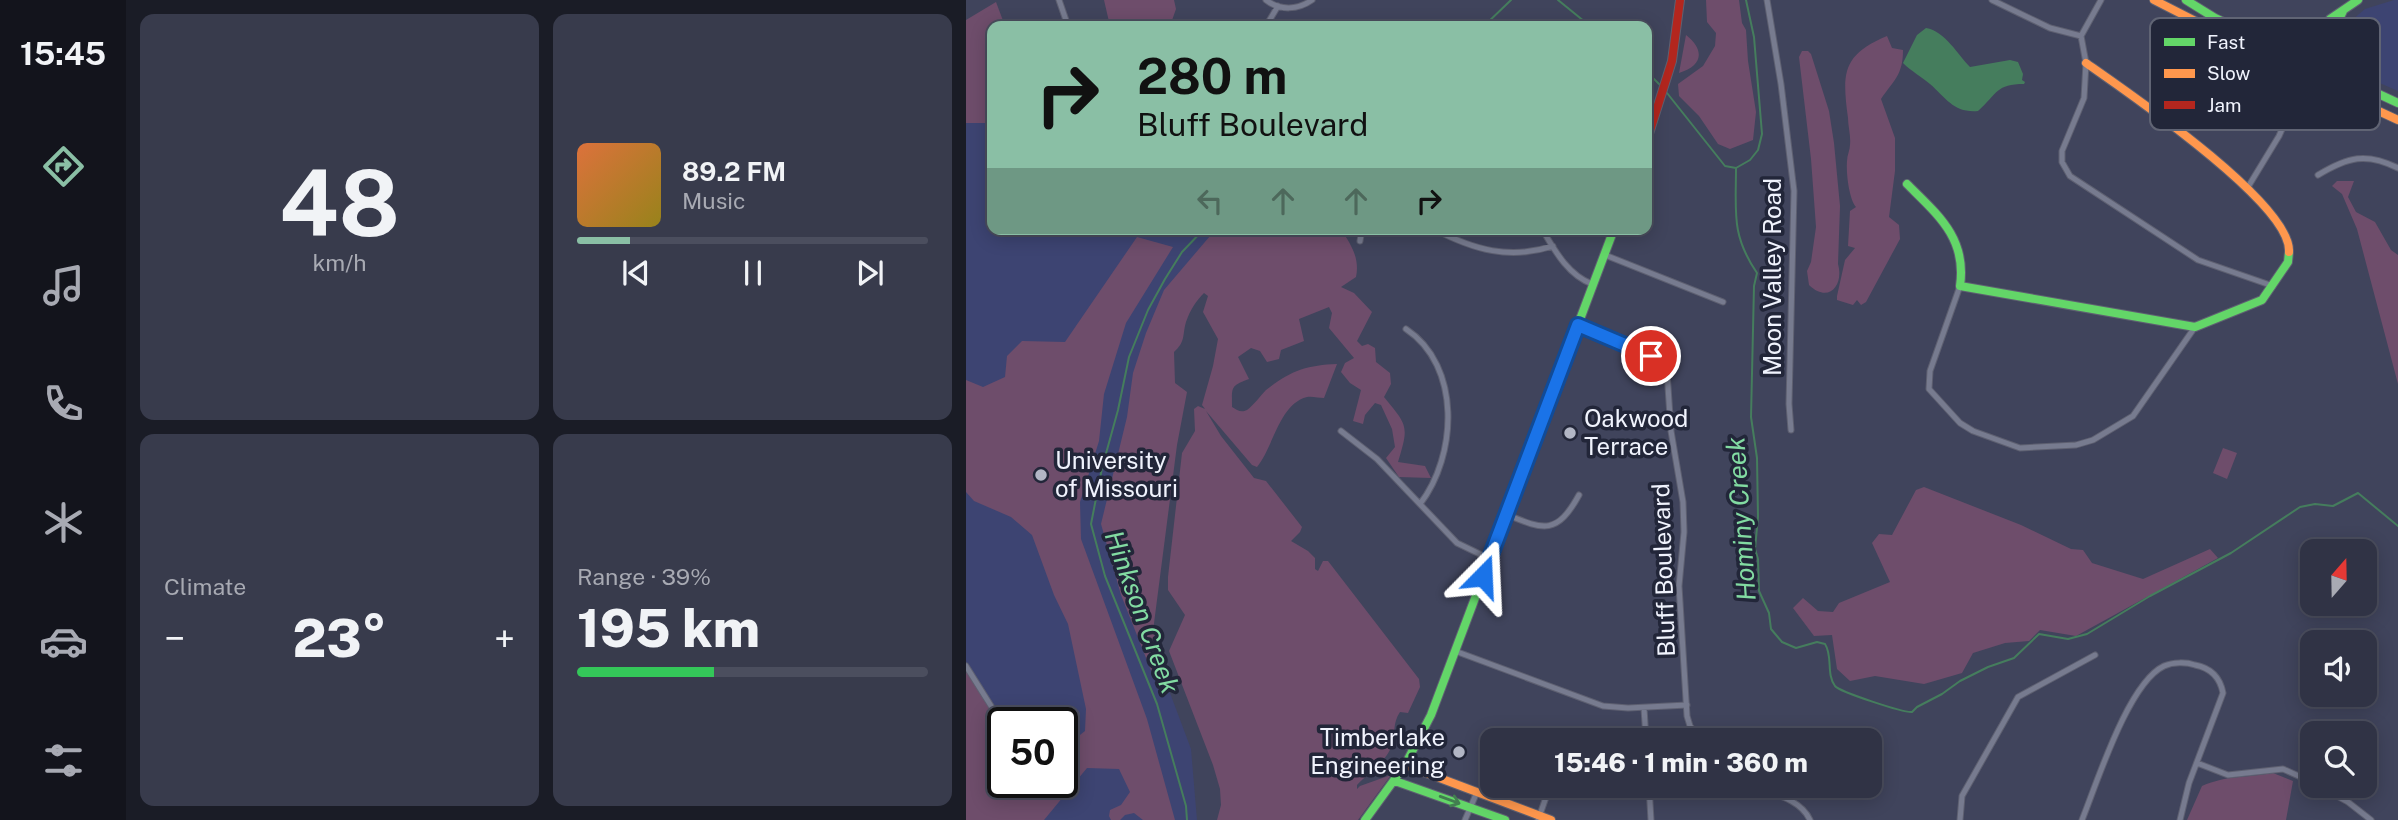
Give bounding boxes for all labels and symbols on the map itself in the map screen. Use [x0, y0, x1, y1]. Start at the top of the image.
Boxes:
legend [2150, 18, 2380, 130]
text: Fast [2207, 31, 2245, 53]
text: Slow [2207, 62, 2251, 84]
text: Jam [2207, 94, 2241, 116]
street label: Moon Valley Road [1758, 178, 1786, 376]
pin [1621, 326, 1681, 386]
place label: Oakwood Terrace [1584, 404, 1688, 460]
marker: Oakwood Terrace [1562, 425, 1578, 441]
water label: Hominy Creek [1719, 436, 1762, 602]
place label: University of Missouri [1055, 446, 1178, 502]
marker: University of Missouri [1033, 467, 1049, 483]
street label: Bluff Boulevard [1646, 483, 1680, 657]
water label: Hinkson Creek [1099, 526, 1186, 697]
position arrow [1446, 539, 1520, 613]
north arrow [2300, 539, 2376, 616]
speed limit sign: 50 [987, 707, 1078, 798]
place label: Timberlake Engineering [1310, 723, 1445, 779]
marker: Timberlake Engineering [1451, 744, 1467, 760]
one-way arrow [1439, 795, 1461, 807]

